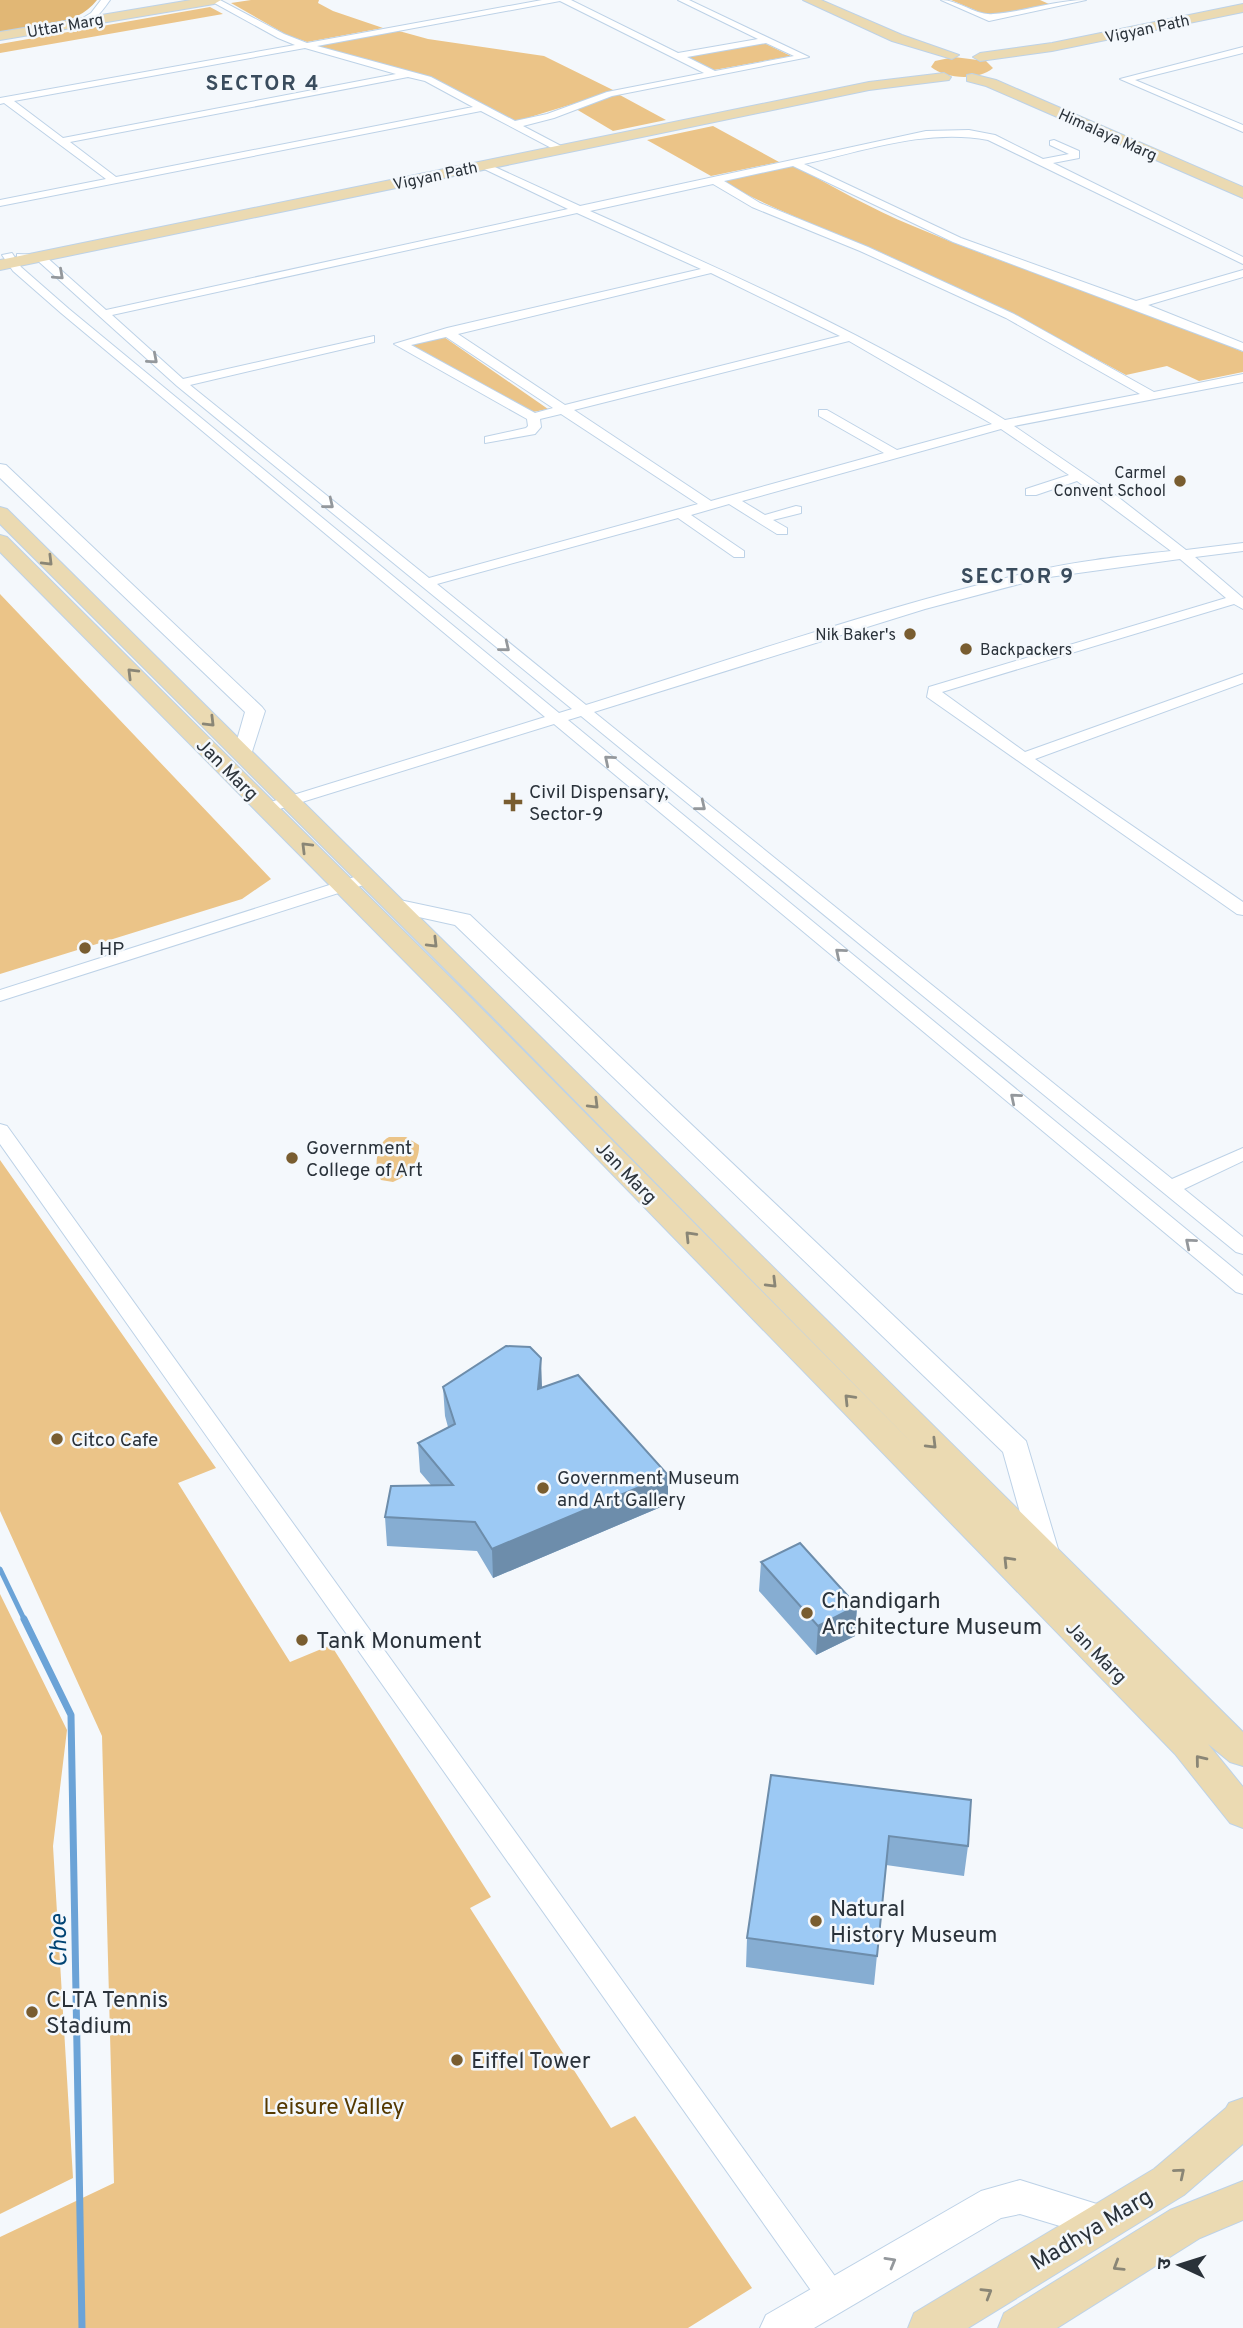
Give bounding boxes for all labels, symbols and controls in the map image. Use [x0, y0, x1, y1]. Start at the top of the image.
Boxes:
street label: Uttar Marg [26, 10, 105, 44]
street label: Vigyan Path [1103, 11, 1191, 49]
district label: SECTOR 4 [205, 71, 321, 98]
street label: Himalaya Marg [1055, 105, 1160, 167]
street label: Vigyan Path [391, 158, 479, 196]
one-way arrow [51, 266, 64, 279]
one-way arrow [145, 351, 158, 363]
place label: Carmel Convent School [1053, 464, 1166, 502]
marker: Carmel Convent School [1172, 473, 1188, 489]
one-way arrow [321, 495, 333, 508]
one-way arrow [40, 553, 53, 566]
district label: SECTOR 9 [961, 564, 1075, 591]
place label: Nik Baker's [815, 626, 896, 646]
marker: Nik Baker's [902, 626, 918, 642]
one-way arrow [497, 639, 510, 651]
marker: Backpackers [958, 641, 974, 657]
place label: Backpackers [980, 641, 1072, 661]
one-way arrow [128, 669, 141, 682]
one-way arrow [202, 713, 215, 726]
street label: Jan Marg [190, 734, 263, 807]
one-way arrow [604, 756, 616, 769]
place label: Civil Dispensary, Sector-9 [529, 781, 669, 827]
marker: Civil Dispensary, Sector-9 [503, 792, 523, 812]
one-way arrow [692, 798, 705, 810]
one-way arrow [301, 842, 314, 855]
one-way arrow [425, 934, 438, 947]
place label: HP [99, 938, 124, 962]
marker: HP [77, 940, 93, 956]
one-way arrow [836, 948, 848, 961]
one-way arrow [1011, 1094, 1024, 1106]
one-way arrow [586, 1096, 598, 1108]
place label: Government College of Art [306, 1137, 423, 1183]
street label: Jan Marg [590, 1137, 661, 1210]
marker: Government College of Art [284, 1150, 300, 1166]
one-way arrow [685, 1231, 698, 1244]
one-way arrow [1186, 1239, 1199, 1251]
one-way arrow [763, 1274, 776, 1287]
one-way arrow [845, 1394, 858, 1407]
place label: Citco Cafe [71, 1429, 158, 1453]
marker: Citco Cafe [49, 1431, 65, 1447]
one-way arrow [924, 1435, 937, 1448]
place label: Government Museum and Art Gallery [557, 1467, 740, 1513]
marker: Government Museum and Art Gallery [535, 1480, 551, 1496]
one-way arrow [1004, 1556, 1017, 1569]
place label: Chandigarh Architecture Museum [821, 1588, 1042, 1643]
marker: Chandigarh Architecture Museum [799, 1605, 815, 1621]
street label: Jan Marg [1060, 1617, 1131, 1690]
place label: Tank Monument [316, 1628, 482, 1657]
marker: Tank Monument [294, 1632, 310, 1648]
one-way arrow [1196, 1755, 1209, 1767]
place label: Natural History Museum [830, 1896, 997, 1951]
water label: Choe [45, 1913, 75, 1968]
marker: Natural History Museum [808, 1913, 824, 1929]
place label: CLTA Tennis Stadium [46, 1987, 168, 2042]
marker: CLTA Tennis Stadium [24, 2004, 40, 2020]
place label: Eiffel Tower [471, 2048, 591, 2077]
marker: Eiffel Tower [449, 2052, 465, 2068]
park label: Leisure Valley [263, 2094, 405, 2123]
one-way arrow [1172, 2168, 1185, 2181]
street label: Madhya Marg [1026, 2183, 1158, 2279]
north arrow [1145, 2230, 1215, 2300]
one-way arrow [884, 2257, 897, 2270]
text: उ [1153, 2257, 1177, 2270]
one-way arrow [1113, 2258, 1126, 2271]
one-way arrow [979, 2288, 992, 2301]

